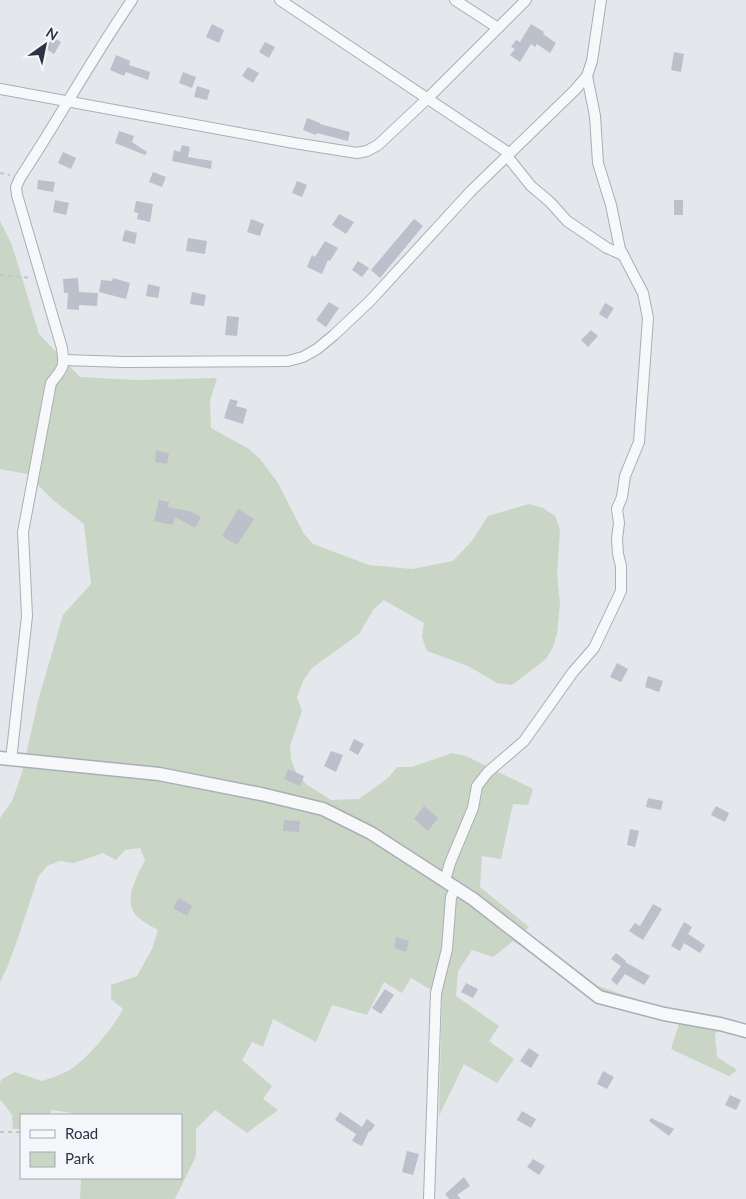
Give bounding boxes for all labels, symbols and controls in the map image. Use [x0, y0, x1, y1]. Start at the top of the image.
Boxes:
north arrow [20, 20, 70, 70]
text: N [43, 24, 62, 44]
legend [20, 1114, 182, 1179]
text: Road [65, 1124, 98, 1142]
text: Park [65, 1149, 95, 1167]

